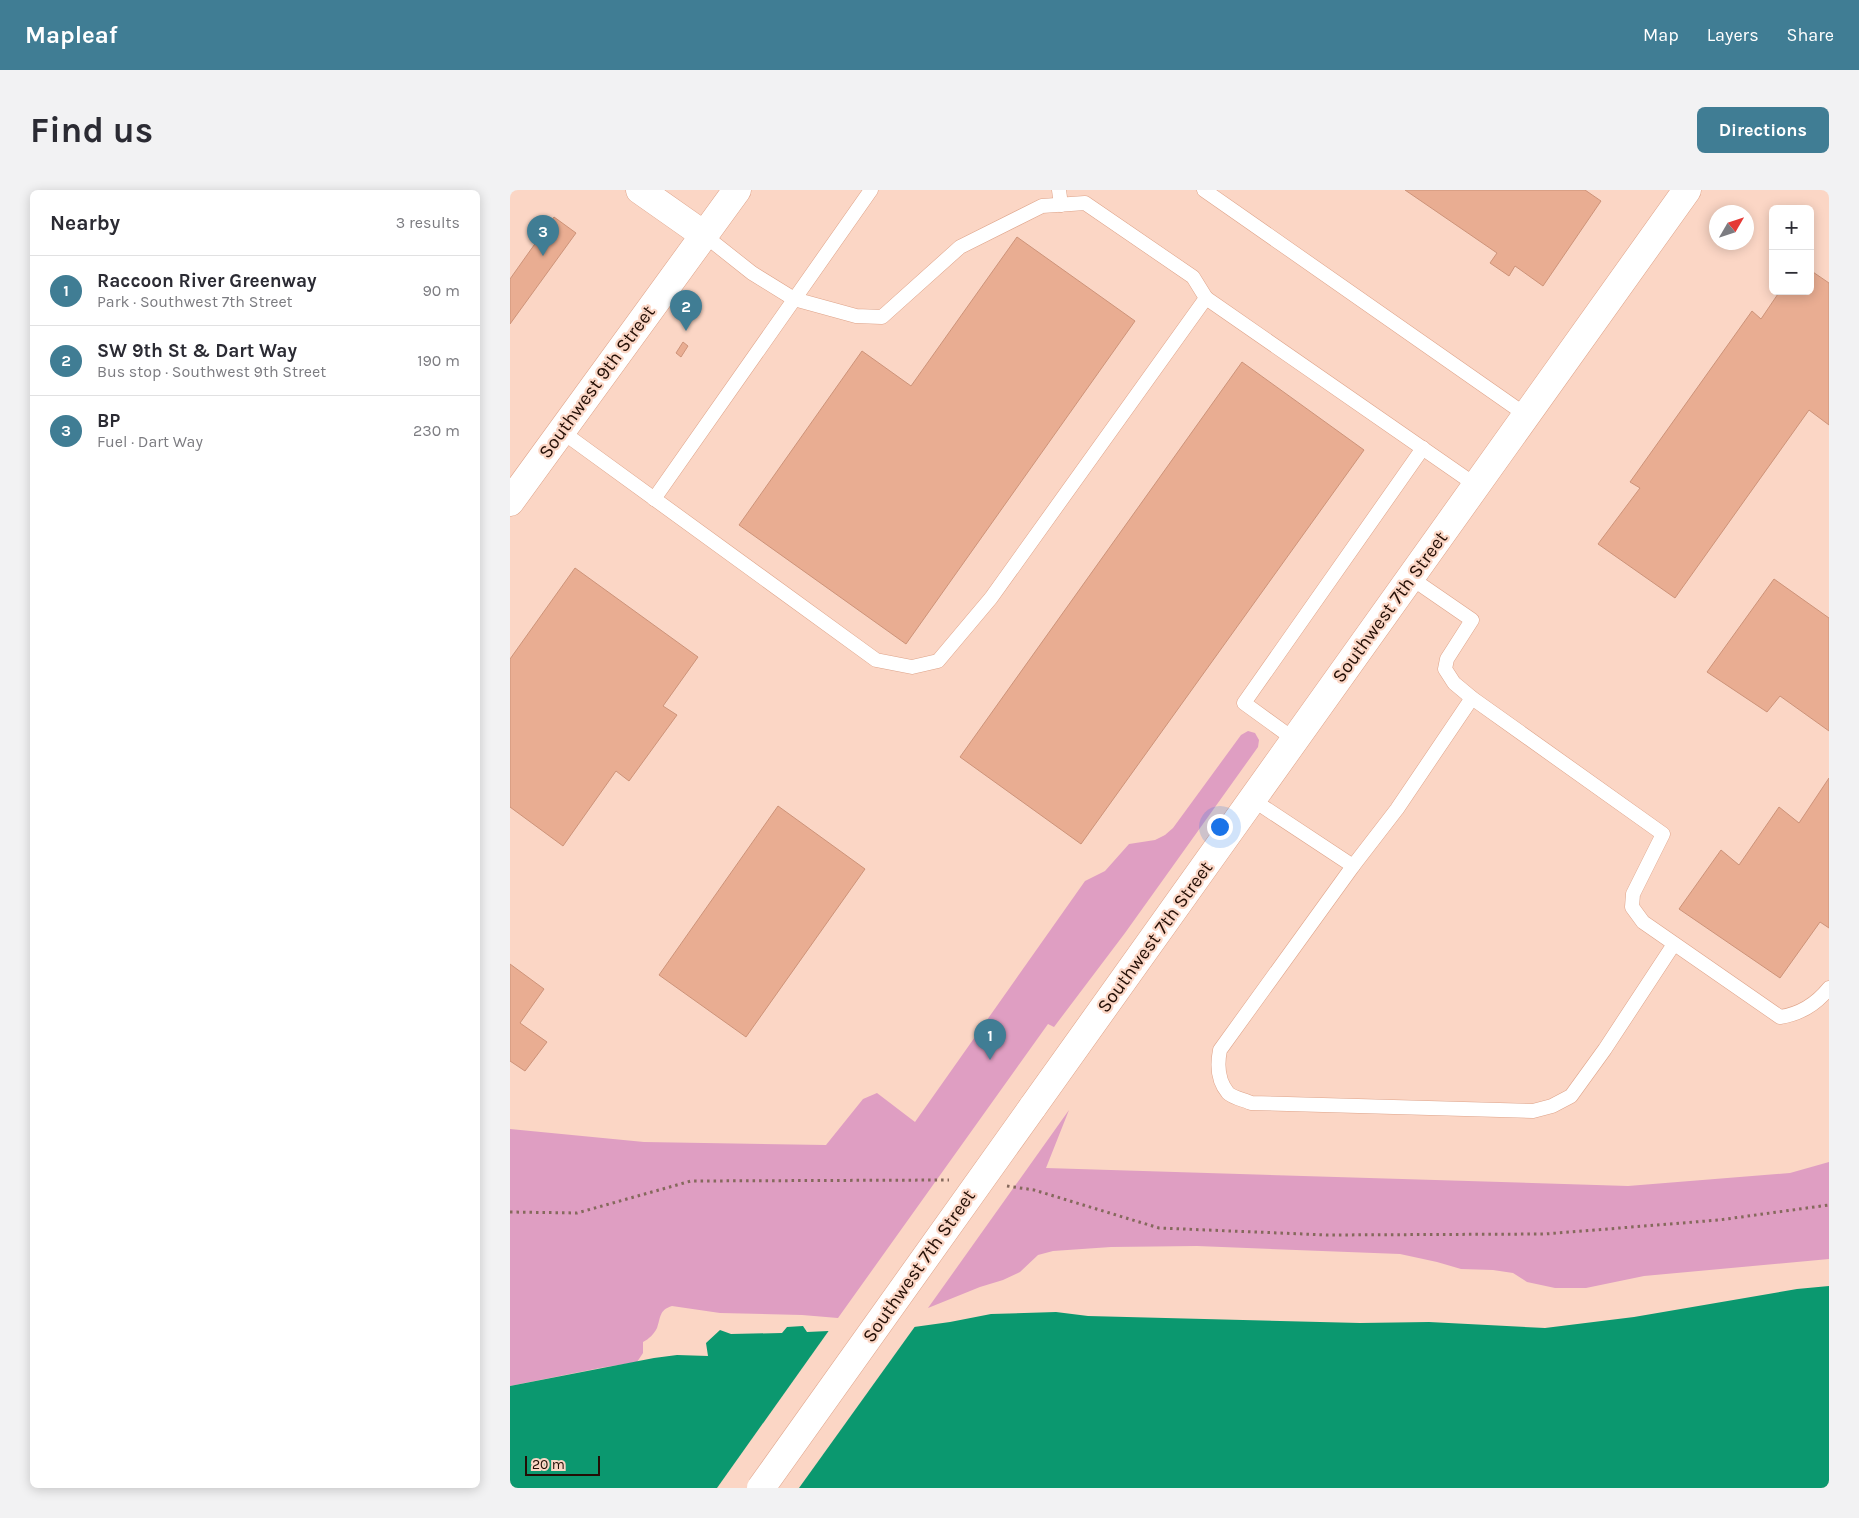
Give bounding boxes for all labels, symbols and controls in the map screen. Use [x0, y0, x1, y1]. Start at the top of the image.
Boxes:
text: Mapleaf [25, 21, 118, 49]
text: Map [1643, 24, 1679, 46]
text: Layers [1707, 24, 1759, 46]
text: Share [1787, 24, 1834, 46]
button: Directions [1697, 107, 1829, 153]
text: Find us [30, 110, 153, 151]
north arrow [1709, 205, 1754, 250]
map controls [1769, 205, 1814, 295]
button: + [1769, 205, 1814, 250]
text: Nearby [50, 211, 120, 235]
text: 3 results [396, 213, 460, 232]
pin: 3 [527, 215, 559, 256]
button: − [1769, 250, 1814, 295]
text: Raccoon River Greenway [97, 270, 317, 292]
text: 1 [63, 281, 69, 300]
text: 90 m [422, 281, 460, 300]
pin: 2 [670, 290, 702, 331]
text: Park · Southwest 7th Street [97, 292, 293, 311]
street label: Southwest 9th Street [534, 301, 660, 463]
text: SW 9th St & Dart Way [97, 340, 297, 362]
text: 2 [61, 351, 71, 370]
text: 190 m [417, 351, 460, 370]
text: Bus stop · Southwest 9th Street [97, 362, 326, 381]
text: BP [97, 410, 120, 432]
text: 3 [61, 421, 71, 440]
text: 230 m [413, 421, 460, 440]
text: Fuel · Dart Way [97, 432, 203, 451]
street label: Southwest 7th Street [1328, 527, 1452, 687]
your location [1207, 814, 1233, 840]
street label: Southwest 7th Street [1093, 857, 1217, 1017]
pin: 1 [974, 1019, 1006, 1060]
street label: Southwest 7th Street [858, 1185, 980, 1347]
scale bar [525, 1453, 600, 1476]
text: 20 m [532, 1456, 565, 1473]

